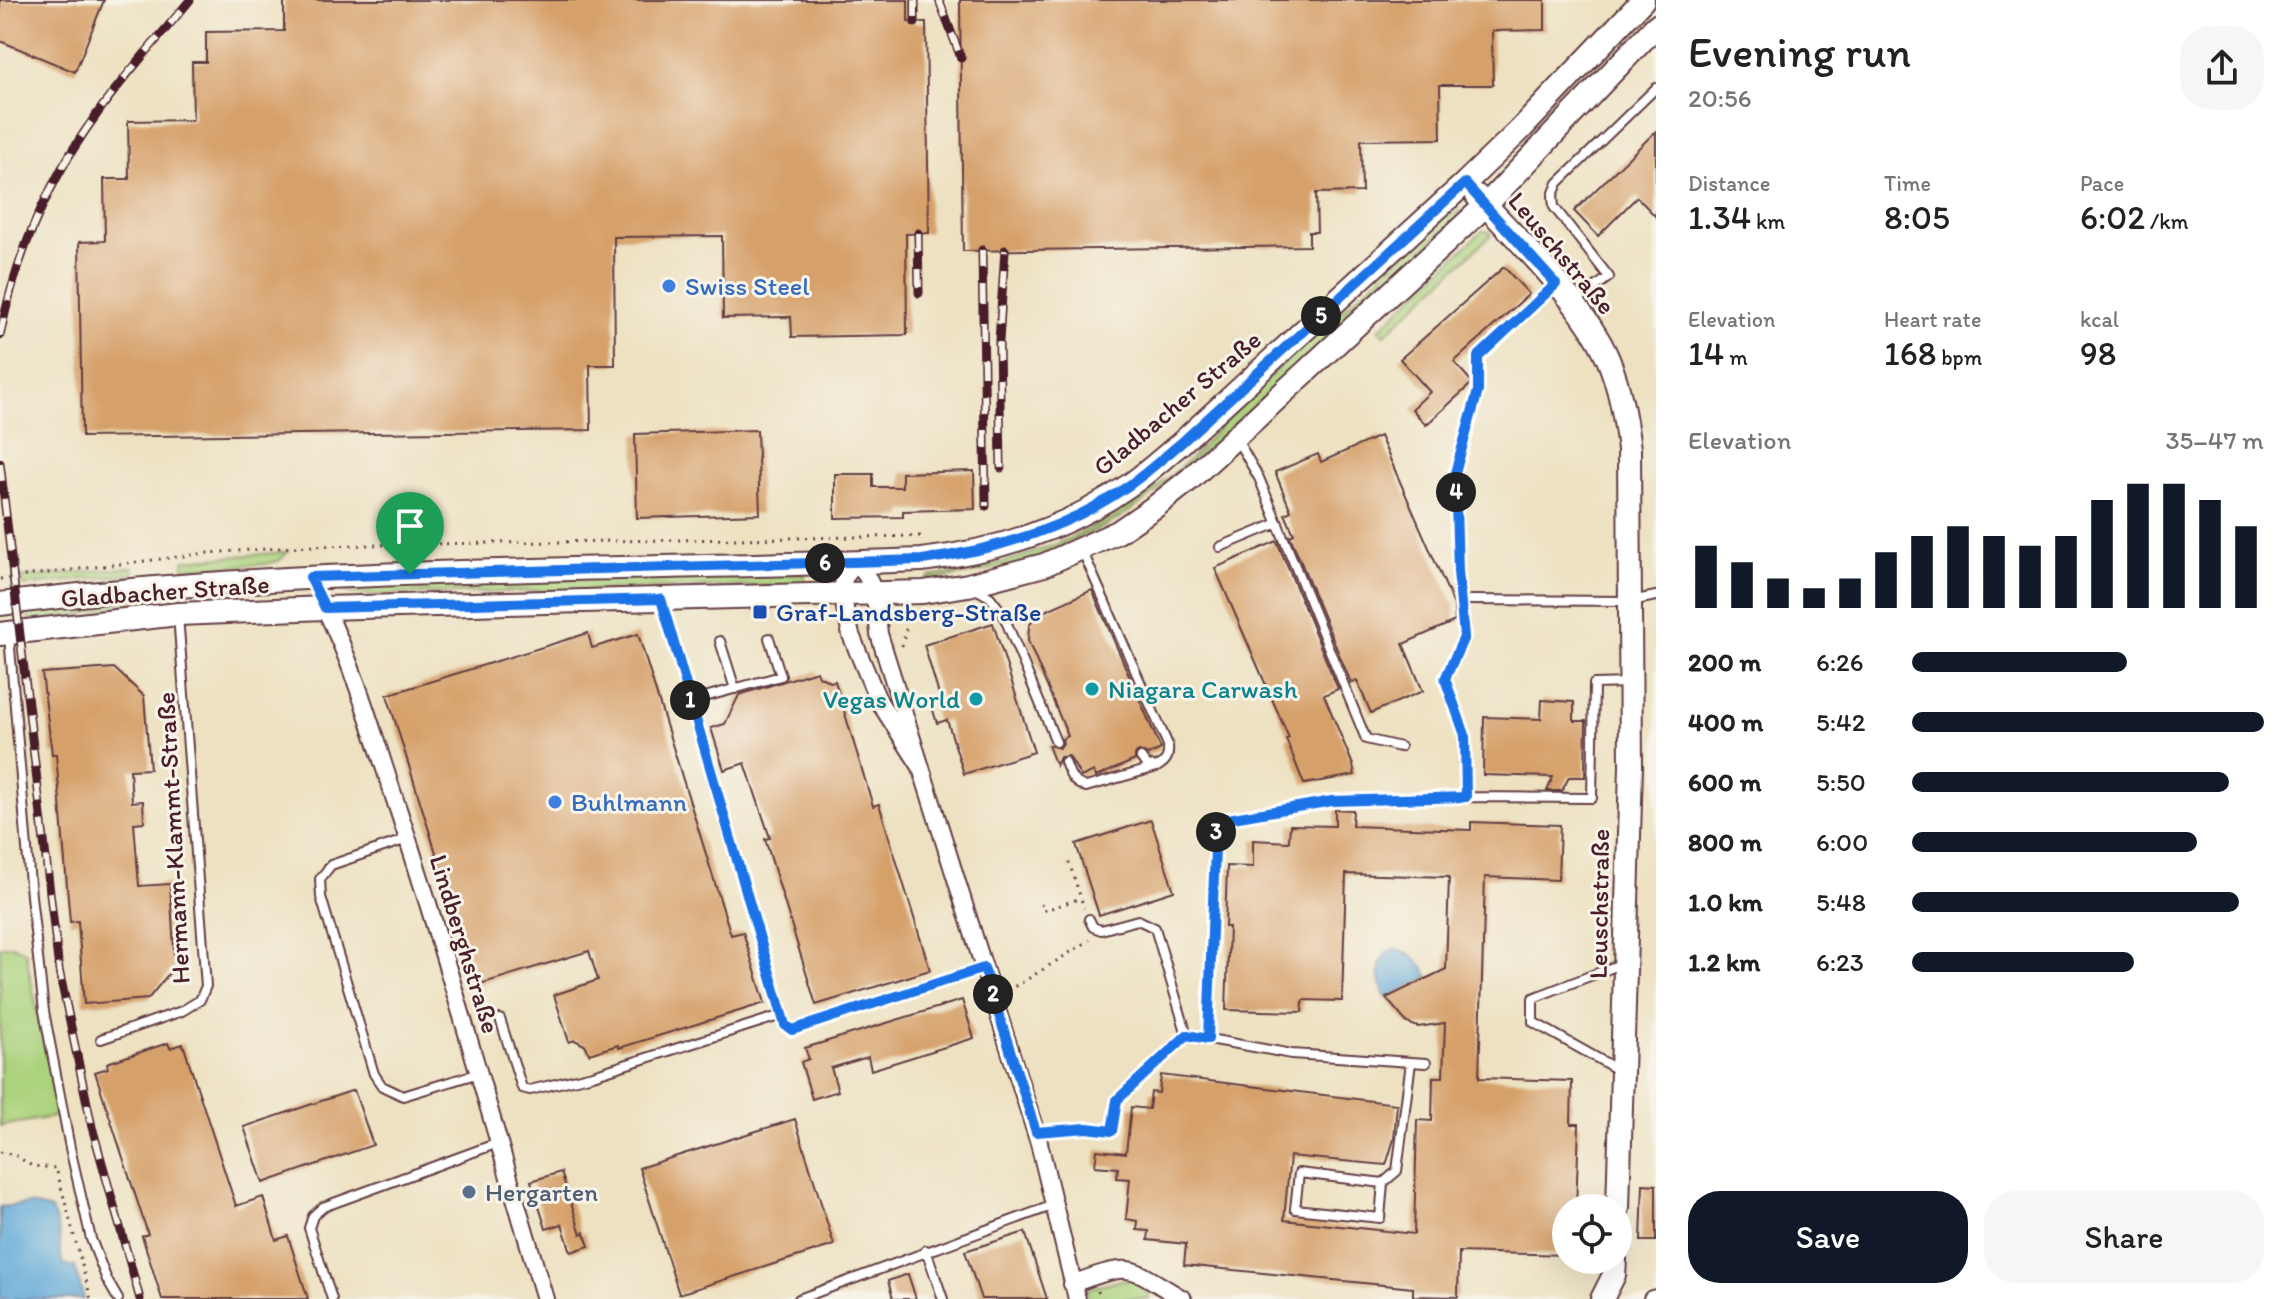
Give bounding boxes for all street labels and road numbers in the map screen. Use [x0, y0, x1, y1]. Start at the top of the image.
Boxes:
street label: Leuschstraße [1501, 185, 1623, 321]
street label: Gladbacher Straße [1087, 323, 1267, 483]
street label: Gladbacher Straße [59, 568, 271, 614]
street label: Hermann-Klammt-Straße [149, 691, 197, 985]
street label: Leuschstraße [1582, 829, 1616, 979]
street label: Lindberghstraße [423, 851, 507, 1037]

